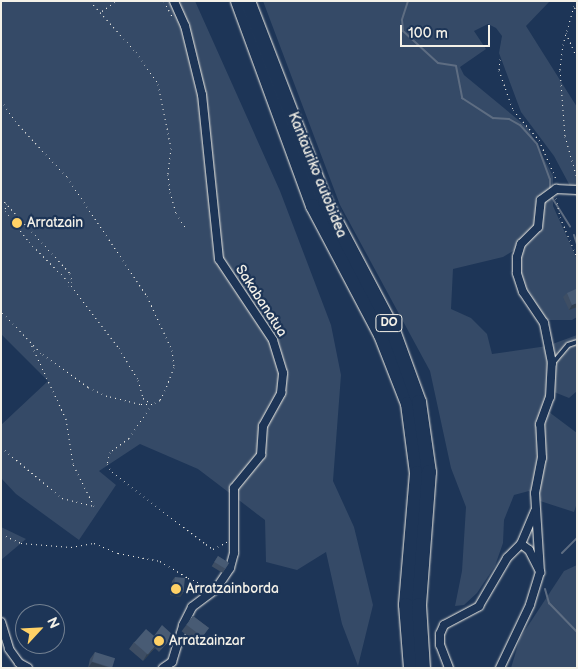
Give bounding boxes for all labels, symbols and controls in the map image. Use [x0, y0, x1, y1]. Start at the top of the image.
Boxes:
scale bar [403, 15, 493, 47]
text: 100 m [408, 24, 448, 43]
street label: Kantauriko autobidea [284, 110, 350, 240]
place label: Arratzain [27, 215, 83, 231]
marker: Arratzain [11, 217, 23, 229]
street label: Sakabanatua [231, 262, 291, 340]
road number: DO [375, 314, 403, 332]
place label: Arratzainborda [186, 581, 279, 597]
marker: Arratzainborda [170, 583, 182, 595]
north arrow [15, 604, 65, 654]
text: N [43, 615, 63, 631]
place label: Arratzainzar [169, 633, 245, 649]
marker: Arratzainzar [153, 635, 165, 647]

